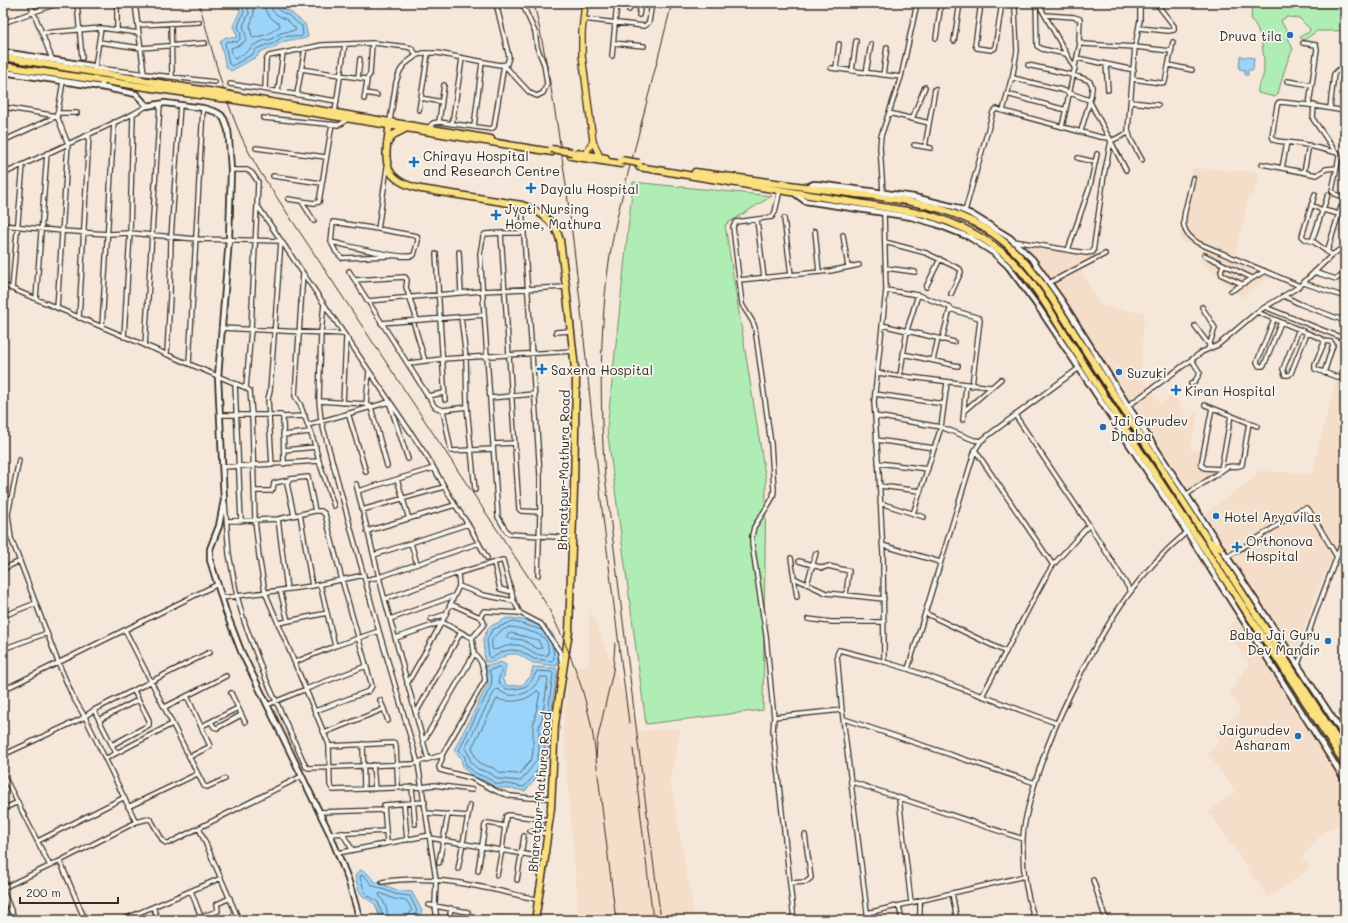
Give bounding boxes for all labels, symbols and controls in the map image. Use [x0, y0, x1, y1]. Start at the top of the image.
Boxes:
place label: Druva tila [1219, 27, 1282, 44]
marker: Druva tila [1285, 30, 1295, 40]
place label: Chirayu Hospital and Research Centre [423, 147, 560, 179]
marker: Chirayu Hospital and Research Centre [408, 156, 420, 168]
place label: Dayalu Hospital [540, 180, 639, 197]
marker: Dayalu Hospital [525, 182, 537, 194]
place label: Jyoti Nursing Home, Mathura [505, 200, 602, 232]
marker: Jyoti Nursing Home, Mathura [490, 209, 502, 221]
place label: Saxena Hospital [551, 361, 653, 378]
marker: Saxena Hospital [536, 363, 548, 375]
place label: Suzuki [1127, 364, 1167, 381]
marker: Suzuki [1114, 367, 1124, 377]
place label: Kiran Hospital [1185, 382, 1275, 399]
marker: Kiran Hospital [1170, 384, 1182, 396]
street label: Bharatpur-Mathura Road [553, 389, 573, 551]
place label: Jai Gurudev Dhaba [1111, 412, 1188, 444]
marker: Jai Gurudev Dhaba [1098, 422, 1108, 432]
place label: Hotel Aryavilas [1224, 508, 1321, 525]
marker: Hotel Aryavilas [1211, 511, 1221, 521]
place label: Orthonova Hospital [1246, 532, 1313, 564]
marker: Orthonova Hospital [1231, 541, 1243, 553]
place label: Baba Jai Guru Dev Mandir [1230, 626, 1320, 658]
marker: Baba Jai Guru Dev Mandir [1323, 636, 1333, 646]
street label: Bharatpur-Mathura Road [524, 711, 554, 873]
place label: Jaigurudev Asharam [1219, 721, 1290, 753]
marker: Jaigurudev Asharam [1293, 731, 1303, 741]
scale bar [20, 879, 118, 905]
text: 200 m [26, 884, 61, 900]

